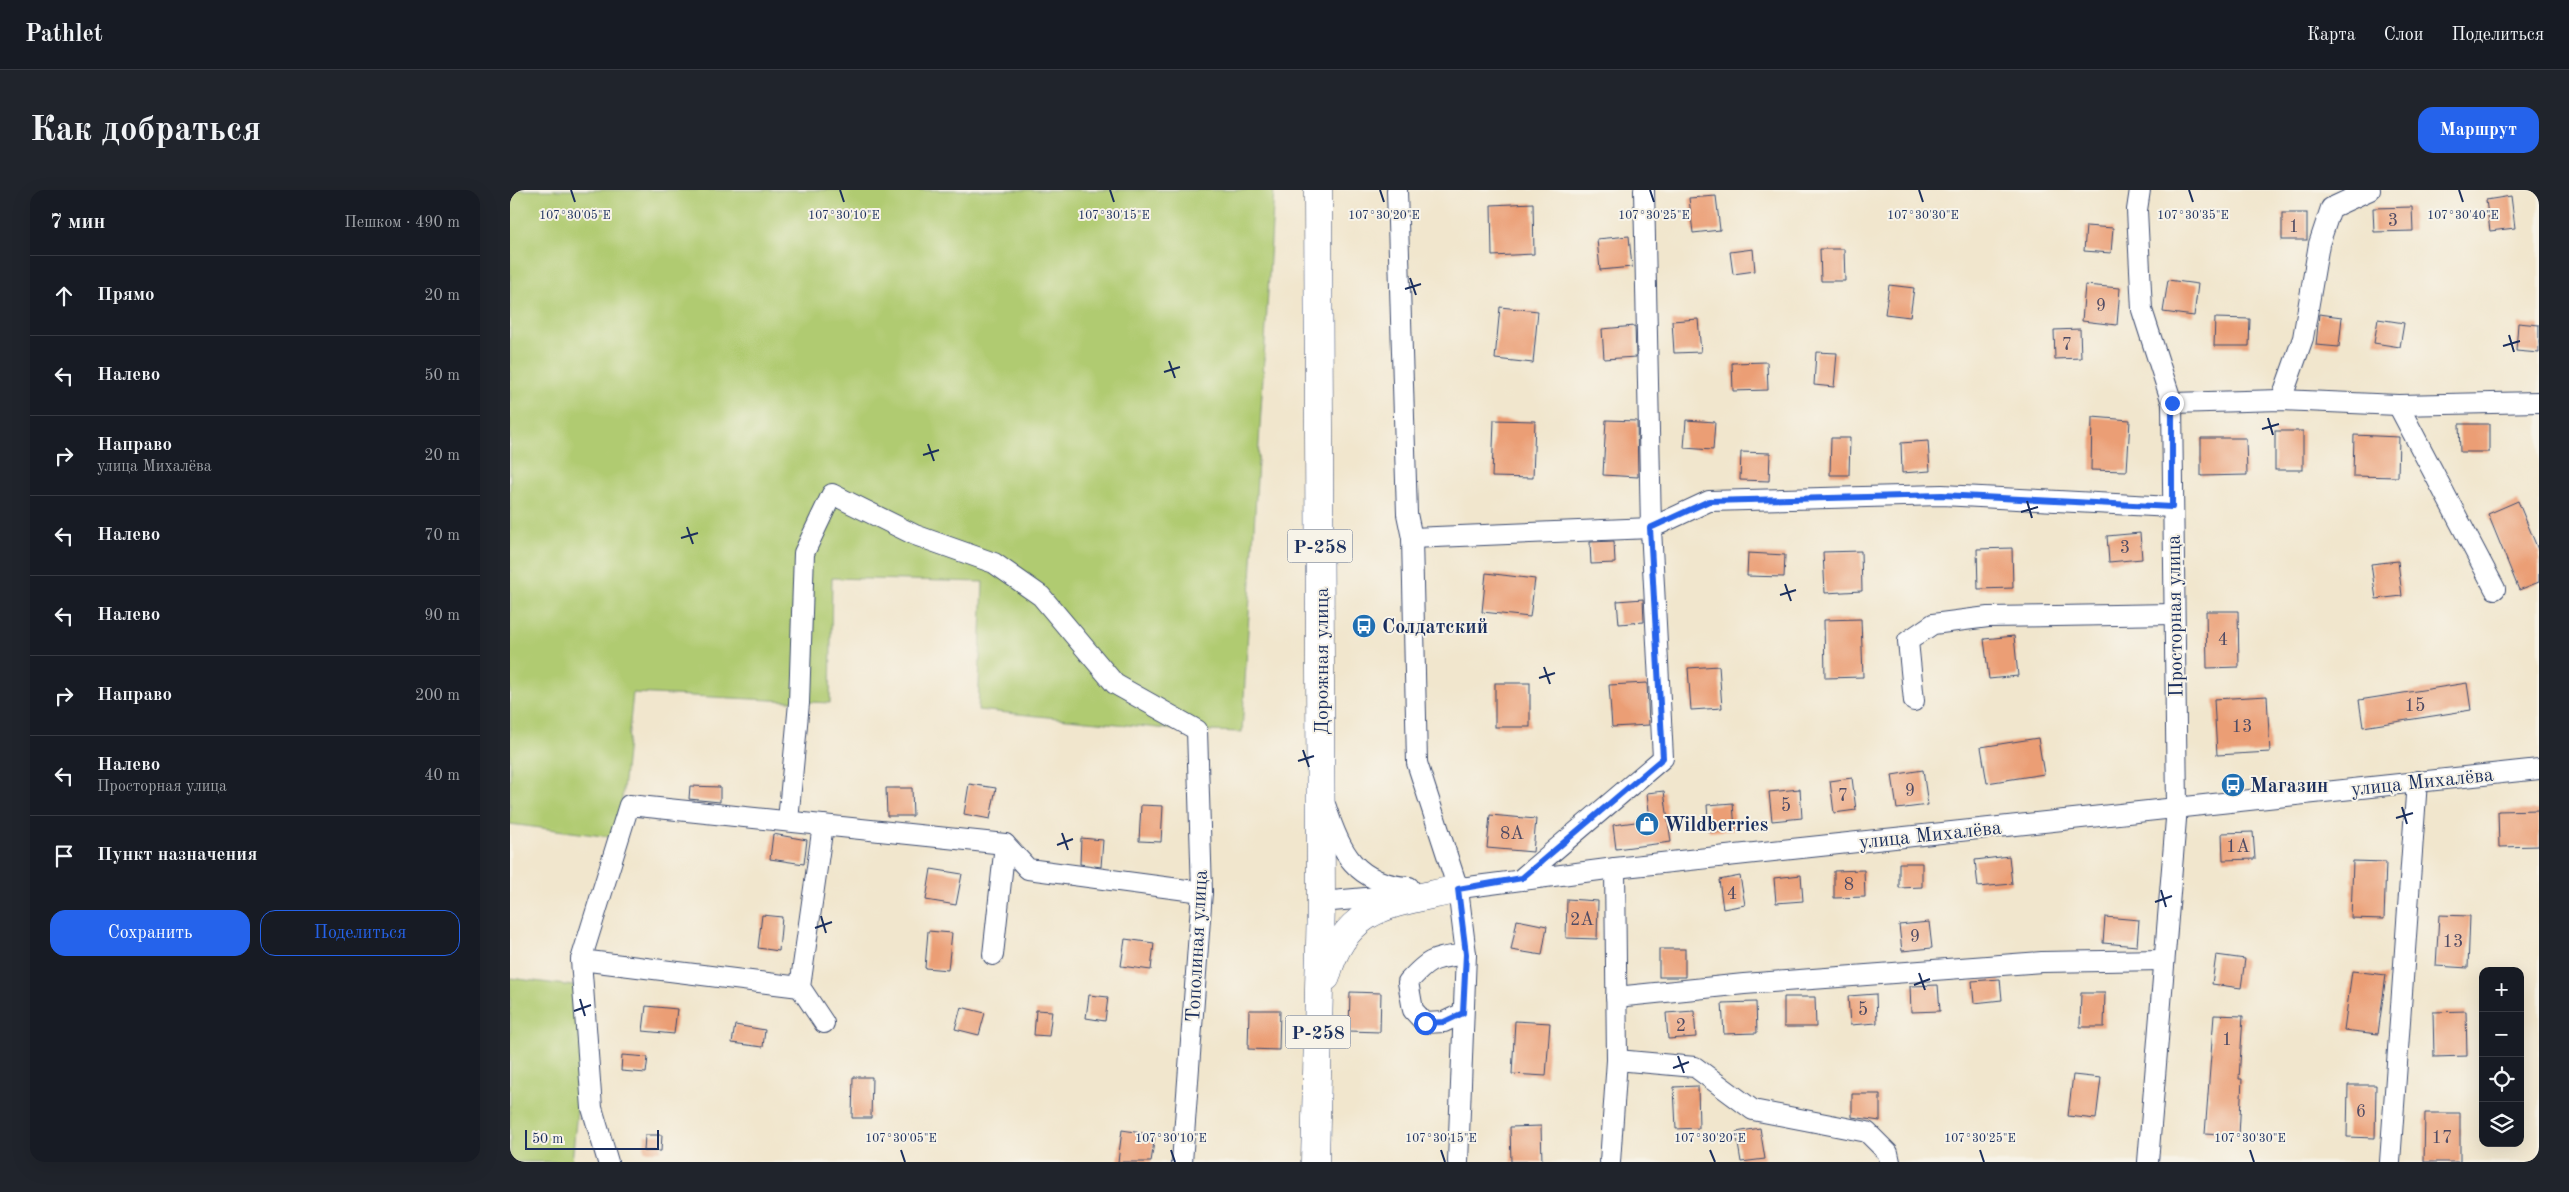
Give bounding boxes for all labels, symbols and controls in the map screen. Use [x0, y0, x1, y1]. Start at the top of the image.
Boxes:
text: Pathlet [25, 23, 103, 47]
text: Карта [2307, 26, 2356, 44]
text: Слои [2384, 26, 2423, 44]
text: Поделиться [2451, 26, 2544, 44]
button: Маршрут [2418, 107, 2539, 153]
text: Как добраться [30, 113, 261, 148]
text: 107°30'05"E [539, 209, 611, 222]
text: 107°30'15"E [1078, 209, 1150, 222]
text: 107°30'25"E [1618, 209, 1690, 222]
text: 107°30'35"E [2157, 209, 2229, 222]
text: 107°30'10"E [808, 210, 880, 222]
text: 107°30'20"E [1348, 210, 1420, 222]
text: 107°30'30"E [1887, 210, 1959, 222]
text: 107°30'40"E [2427, 210, 2499, 222]
text: 7 мин [50, 212, 105, 233]
house number: 3 [2388, 212, 2398, 230]
text: Пешком · 490 m [344, 215, 460, 231]
house number: 1 [2289, 218, 2299, 236]
icon: ahead [50, 282, 78, 310]
text: Прямо [97, 286, 155, 305]
text: 20 m [424, 288, 460, 304]
house number: 9 [2096, 297, 2106, 315]
house number: 7 [2062, 336, 2072, 354]
icon: left [50, 362, 78, 390]
text: Налево [97, 366, 160, 385]
text: 50 m [424, 368, 460, 384]
route end [2161, 392, 2184, 415]
text: Направо [97, 436, 172, 455]
icon: right [50, 442, 78, 470]
text: 20 m [424, 448, 460, 464]
text: улица Михалёва [97, 459, 212, 475]
icon: left [50, 522, 78, 550]
text: Налево [97, 526, 160, 545]
text: 70 m [424, 528, 460, 544]
road number: Р-258 [1288, 530, 1352, 562]
street label: Просторная улица [2165, 534, 2187, 697]
house number: 3 [2120, 539, 2130, 557]
street label: Дорожная улица [1313, 587, 1333, 735]
icon: left [50, 602, 78, 630]
text: Налево [97, 606, 160, 625]
text: 90 m [424, 608, 460, 624]
bus stop icon: Солдатский [1351, 613, 1377, 639]
place label: Солдатский [1382, 618, 1488, 638]
house number: 4 [2218, 631, 2228, 649]
icon: right [50, 682, 78, 710]
text: Направо [97, 686, 172, 705]
text: 200 m [415, 688, 460, 704]
house number: 15 [2405, 697, 2425, 715]
house number: 13 [2232, 718, 2252, 736]
text: Налево [97, 756, 160, 775]
icon: left [50, 762, 78, 790]
street label: улица Михалёва [2350, 766, 2495, 800]
text: 40 m [424, 768, 460, 784]
bus stop icon: Магазин [2220, 772, 2246, 798]
place label: Магазин [2250, 777, 2328, 797]
text: Просторная улица [97, 779, 227, 795]
house number: 9 [1905, 782, 1915, 800]
house number: 7 [1838, 787, 1848, 805]
house number: 5 [1781, 797, 1791, 815]
shop icon: Wildberries [1634, 811, 1660, 837]
place label: Wildberries [1664, 816, 1768, 836]
street label: улица Михалёва [1858, 819, 2003, 853]
house number: 8А [1500, 825, 1524, 843]
house number: 1А [2226, 838, 2250, 856]
icon: arrive [50, 842, 78, 870]
text: Пункт назначения [97, 846, 257, 865]
street label: Тополиная улица [1184, 869, 1212, 1023]
house number: 8 [1844, 876, 1854, 894]
house number: 4 [1727, 885, 1737, 903]
button: Сохранить [50, 910, 250, 956]
button: Поделиться [260, 910, 460, 956]
house number: 2А [1570, 911, 1594, 929]
house number: 9 [1910, 928, 1920, 946]
house number: 13 [2443, 933, 2463, 951]
map controls [2479, 967, 2524, 1147]
button: + [2479, 967, 2524, 1012]
house number: 5 [1858, 1001, 1868, 1019]
route start [1414, 1012, 1437, 1035]
button: − [2479, 1012, 2524, 1057]
road number: Р-258 [1286, 1016, 1350, 1049]
house number: 2 [1676, 1017, 1686, 1035]
house number: 1 [2222, 1031, 2232, 1049]
button: locate [2479, 1057, 2524, 1102]
button: layers [2479, 1102, 2524, 1147]
house number: 6 [2356, 1103, 2366, 1121]
scale bar [525, 1127, 659, 1150]
house number: 17 [2432, 1129, 2452, 1147]
text: 50 m [532, 1132, 563, 1146]
text: 107°30'05"E [865, 1132, 937, 1145]
text: 107°30'15"E [1405, 1132, 1477, 1145]
text: 107°30'25"E [1944, 1132, 2016, 1145]
text: 107°30'10"E [1135, 1133, 1207, 1145]
text: 107°30'20"E [1674, 1133, 1746, 1145]
text: 107°30'30"E [2214, 1133, 2286, 1145]

